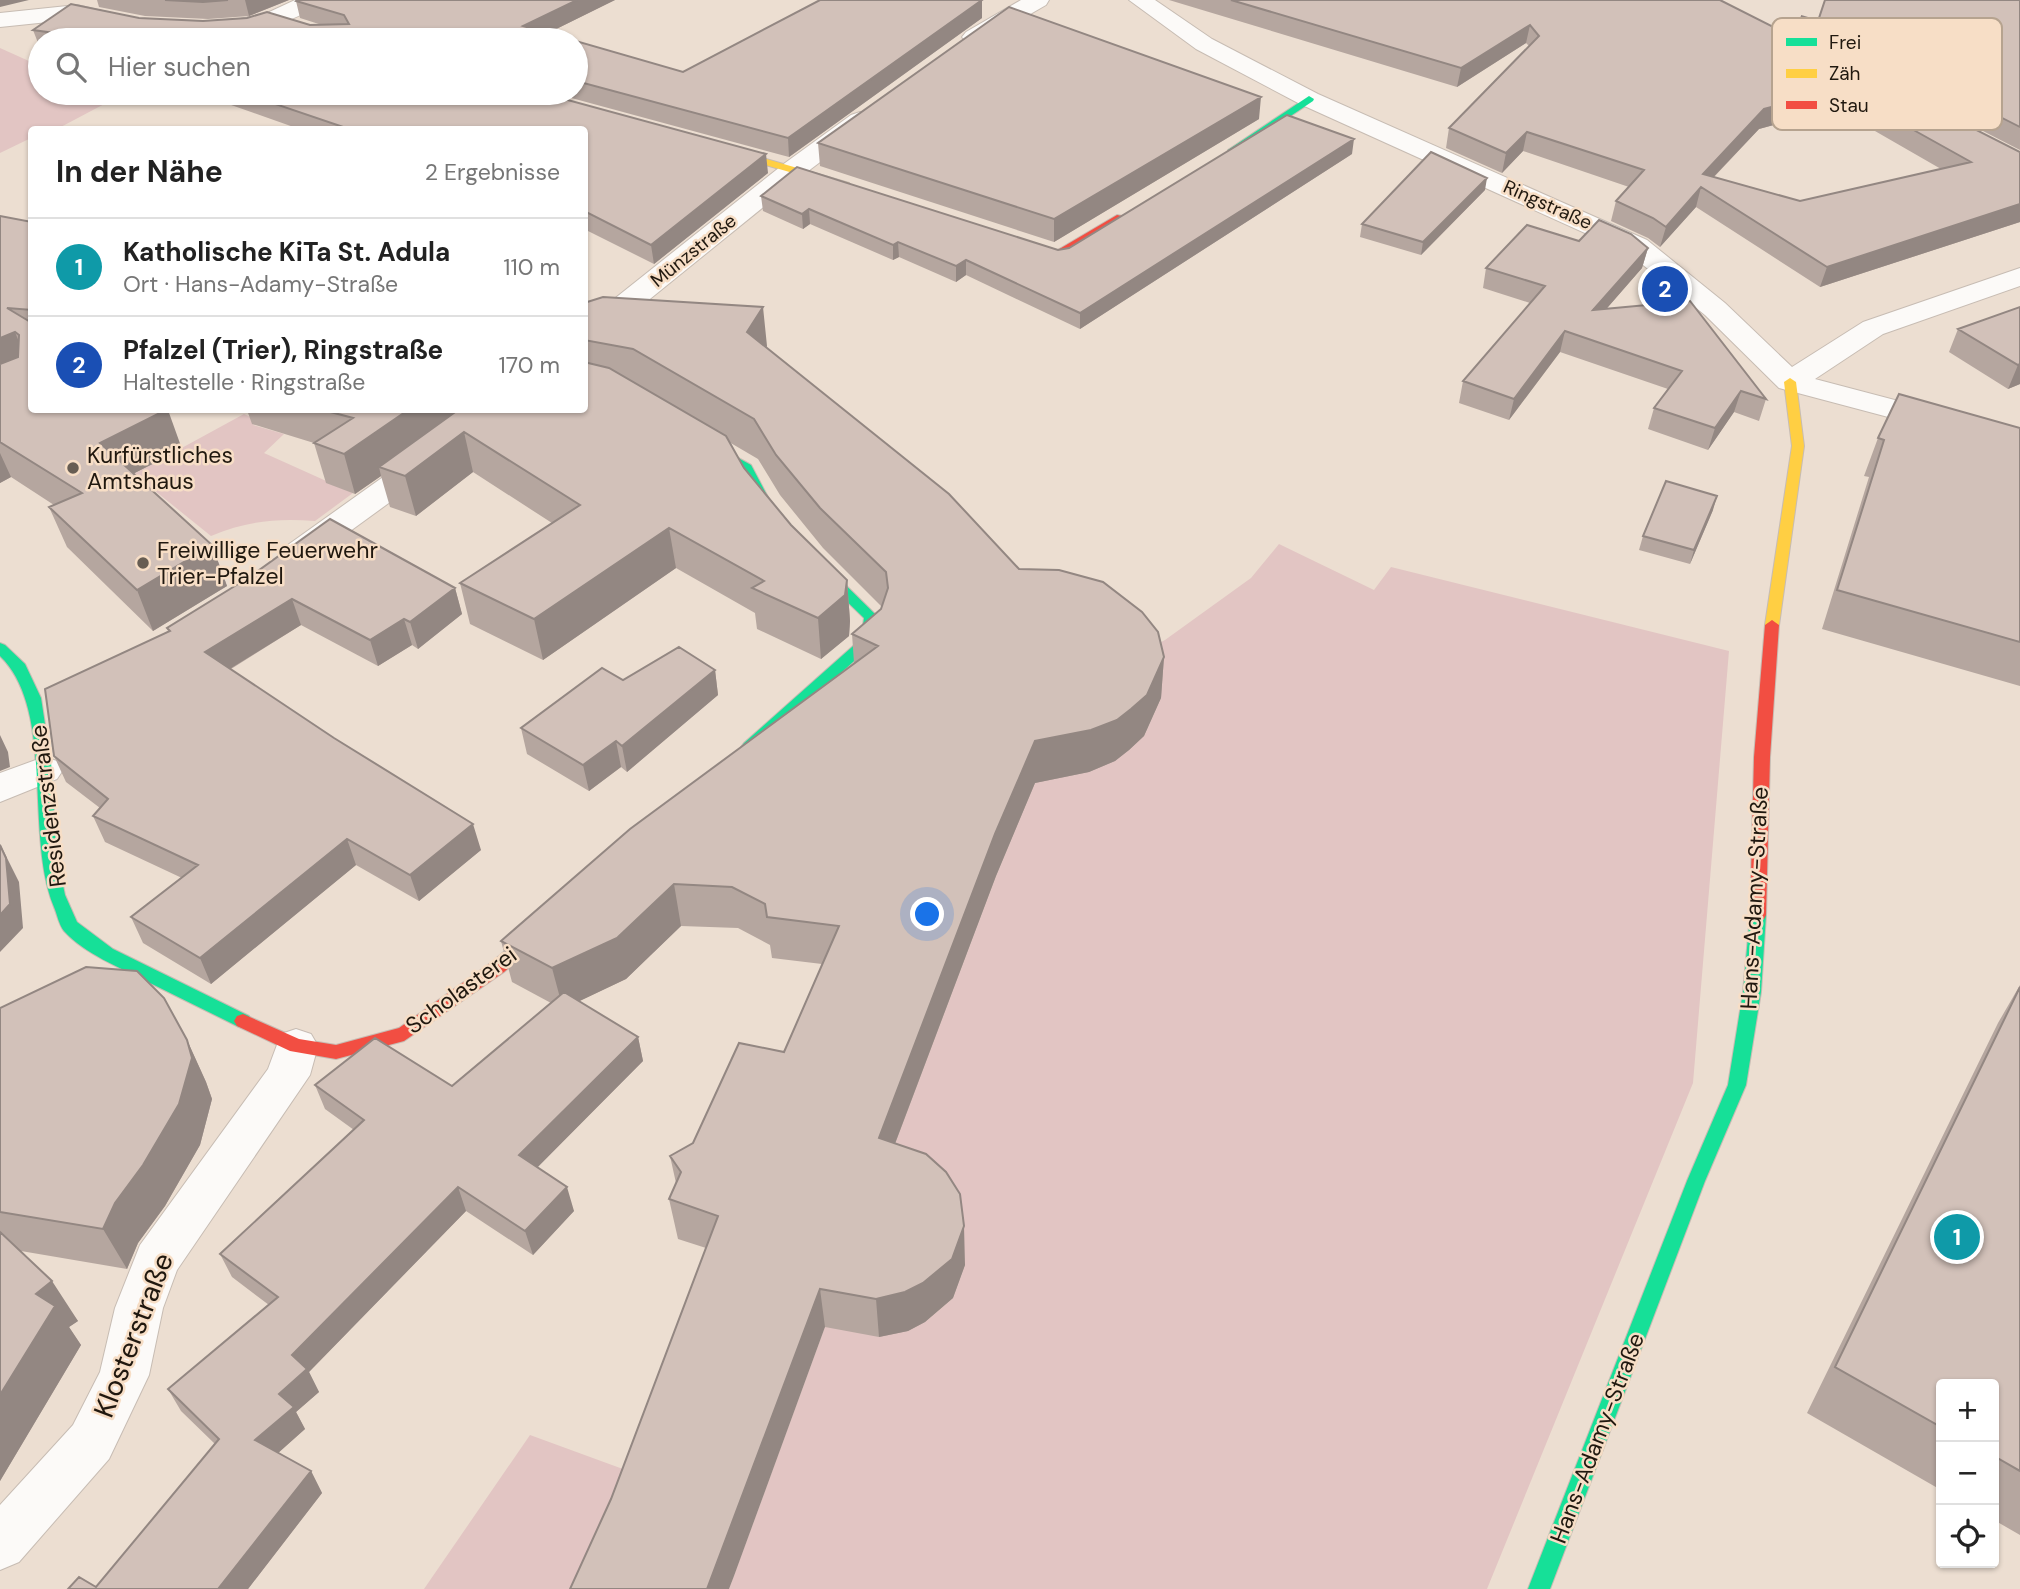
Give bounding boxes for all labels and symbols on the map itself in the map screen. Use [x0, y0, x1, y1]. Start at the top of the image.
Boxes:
legend [1772, 18, 2002, 130]
text: Frei [1829, 30, 1861, 55]
text: Zäh [1829, 61, 1861, 86]
text: Stau [1829, 93, 1869, 118]
street label: Ringstraße [1500, 174, 1596, 235]
street label: Münzstraße [645, 208, 741, 293]
pin: 2 [1642, 263, 1688, 315]
place label: Kurfürstliches Amtshaus [87, 440, 233, 496]
marker: Kurfürstliches Amtshaus [65, 460, 81, 476]
place label: Freiwillige Feuerwehr Trier-Pfalzel [157, 535, 378, 591]
marker: Freiwillige Feuerwehr Trier-Pfalzel [135, 555, 151, 571]
street label: Residenzstraße [23, 723, 73, 889]
street label: Hans-Adamy-Straße [1733, 786, 1775, 1010]
your location [910, 897, 944, 931]
street label: Scholasterei [399, 940, 523, 1040]
pin: 1 [1934, 1211, 1980, 1263]
street label: Klosterstraße [85, 1248, 182, 1423]
street label: Hans-Adamy-Straße [1543, 1329, 1651, 1547]

